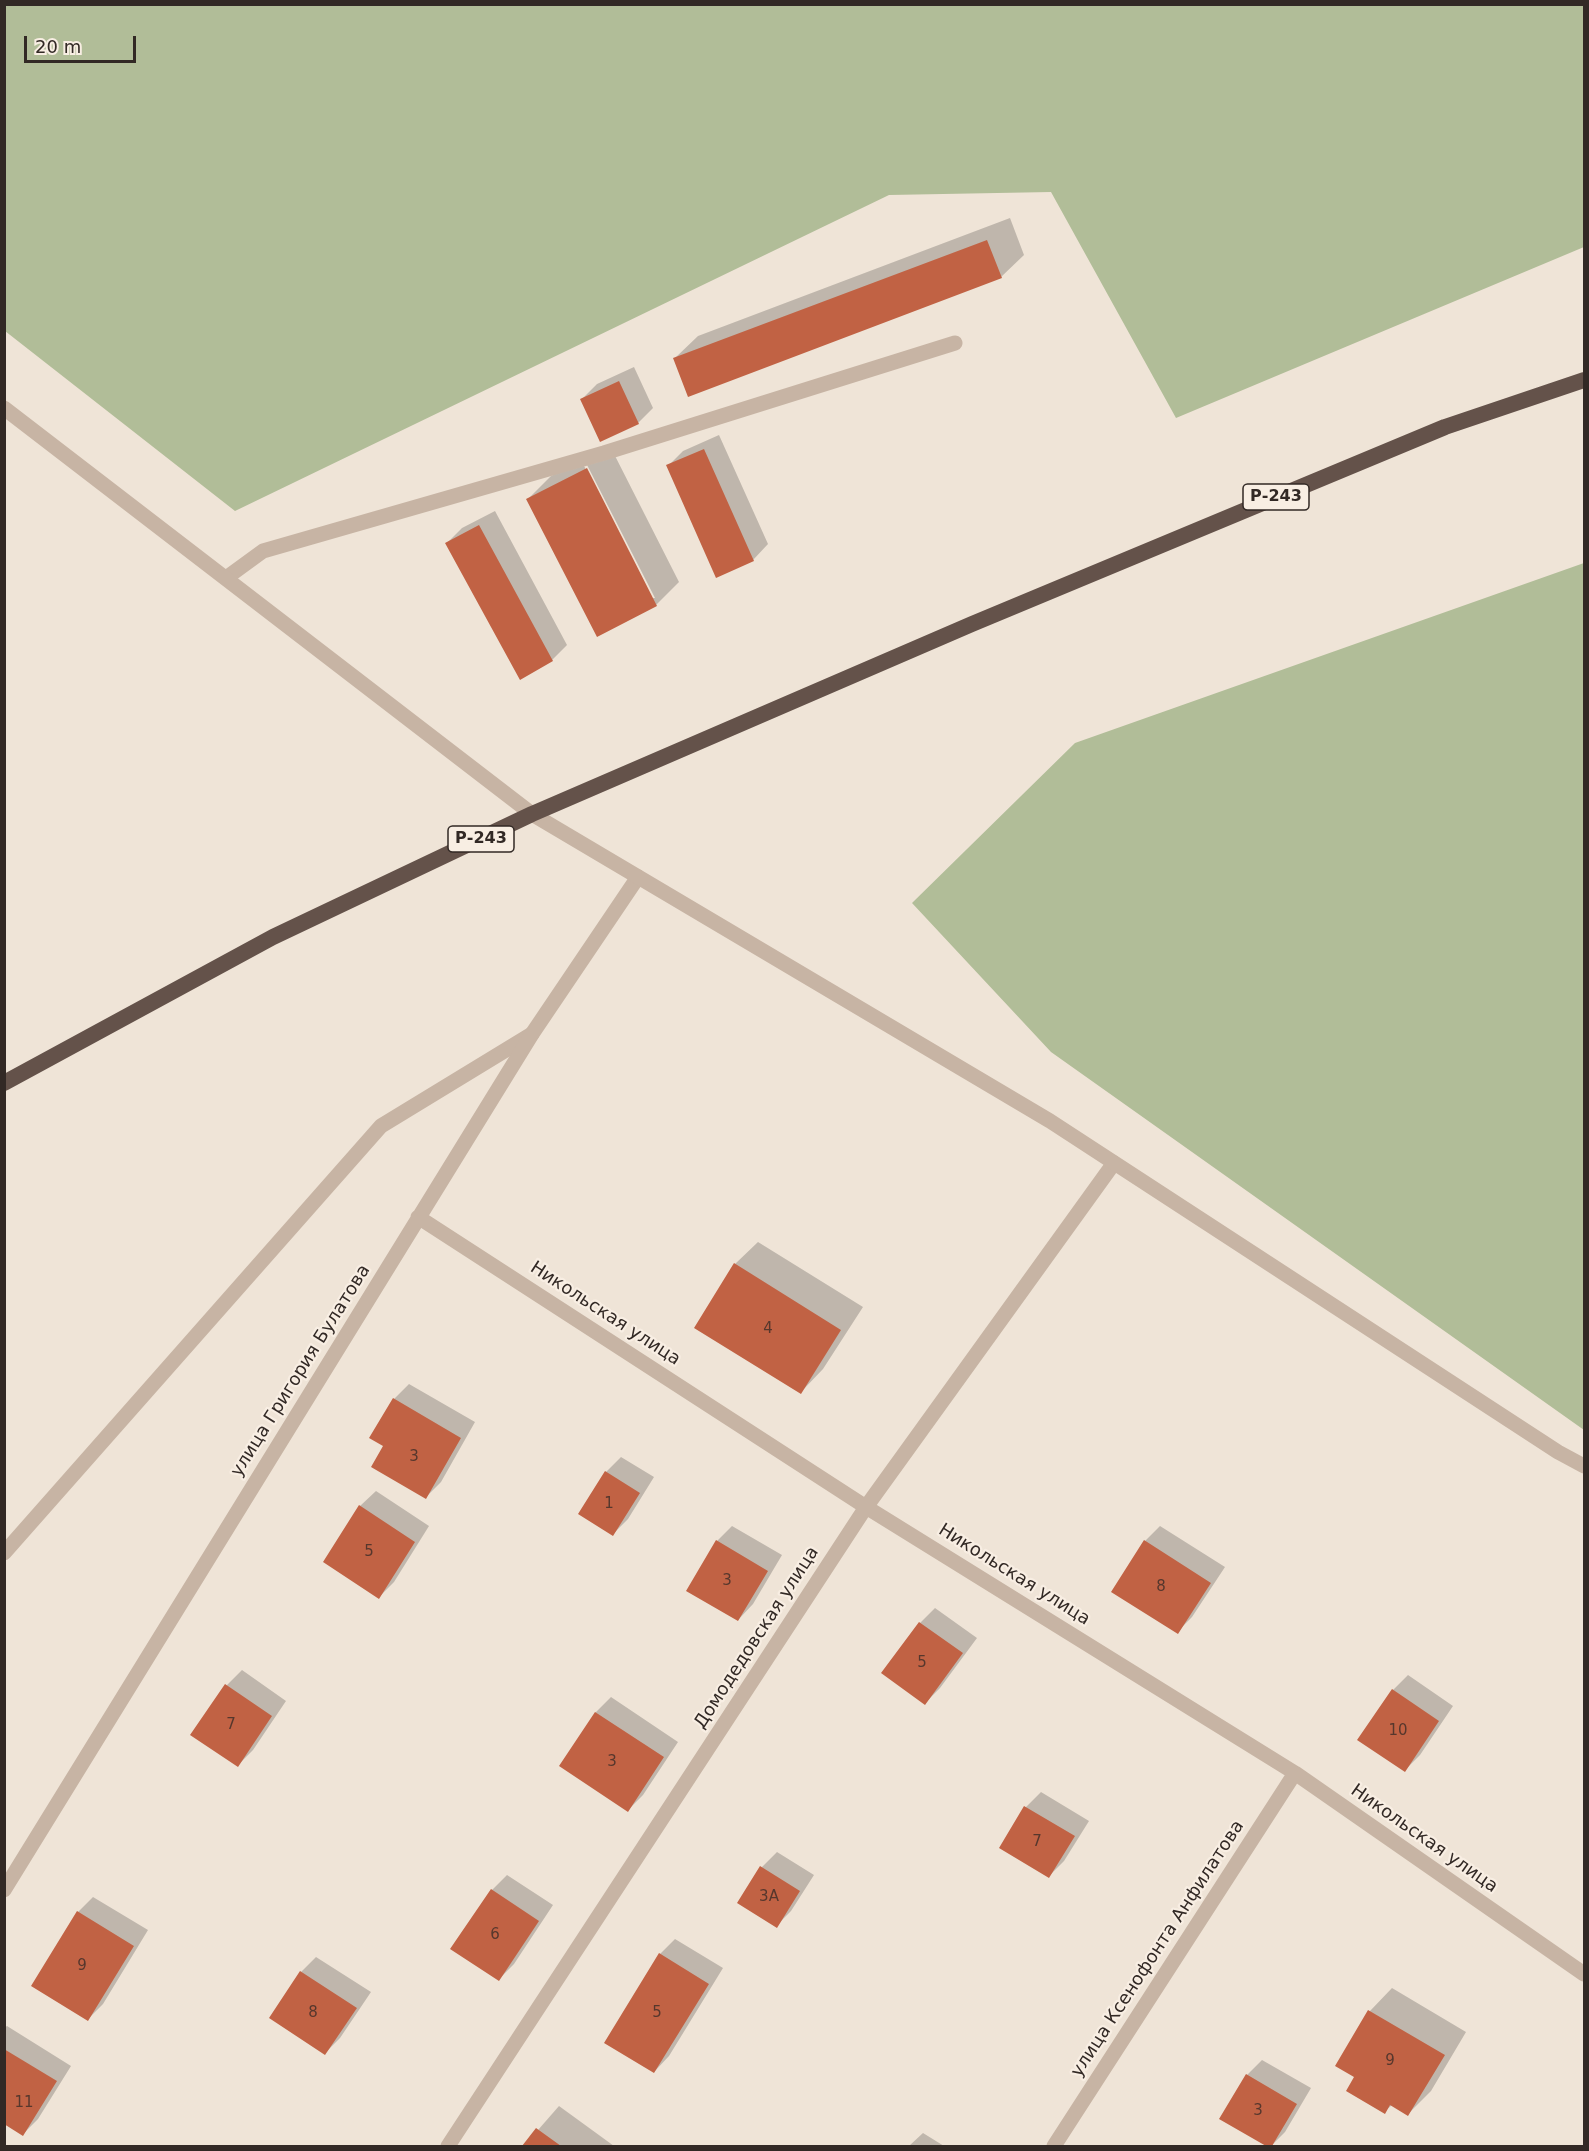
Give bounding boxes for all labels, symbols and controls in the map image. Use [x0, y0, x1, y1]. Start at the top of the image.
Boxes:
scale bar [27, 24, 140, 62]
text: 20 m [35, 36, 81, 57]
road number: Р-243 [1243, 484, 1309, 510]
road number: Р-243 [448, 826, 514, 852]
street label: Никольская улица [526, 1257, 684, 1371]
street label: улица Григория Булатова [227, 1261, 375, 1481]
house number: 4 [763, 1320, 773, 1338]
house number: 3 [409, 1448, 419, 1466]
house number: 1 [604, 1495, 614, 1513]
street label: Никольская улица [934, 1520, 1094, 1630]
house number: 5 [364, 1543, 374, 1561]
street label: Домодедовская улица [690, 1543, 824, 1733]
house number: 3 [722, 1572, 732, 1590]
house number: 8 [1156, 1578, 1166, 1596]
house number: 5 [917, 1654, 927, 1672]
house number: 7 [226, 1716, 236, 1734]
house number: 10 [1388, 1722, 1408, 1740]
house number: 3 [607, 1753, 617, 1771]
street label: Никольская улица [1346, 1780, 1502, 1898]
street label: улица Ксенофонта Анфилатова [1067, 1817, 1249, 2081]
house number: 7 [1032, 1833, 1042, 1851]
house number: 3А [759, 1888, 779, 1906]
house number: 6 [490, 1926, 500, 1944]
house number: 9 [77, 1957, 87, 1975]
house number: 8 [308, 2004, 318, 2022]
house number: 5 [652, 2004, 662, 2022]
house number: 9 [1385, 2052, 1395, 2070]
house number: 11 [14, 2094, 34, 2112]
house number: 3 [1253, 2102, 1263, 2120]

